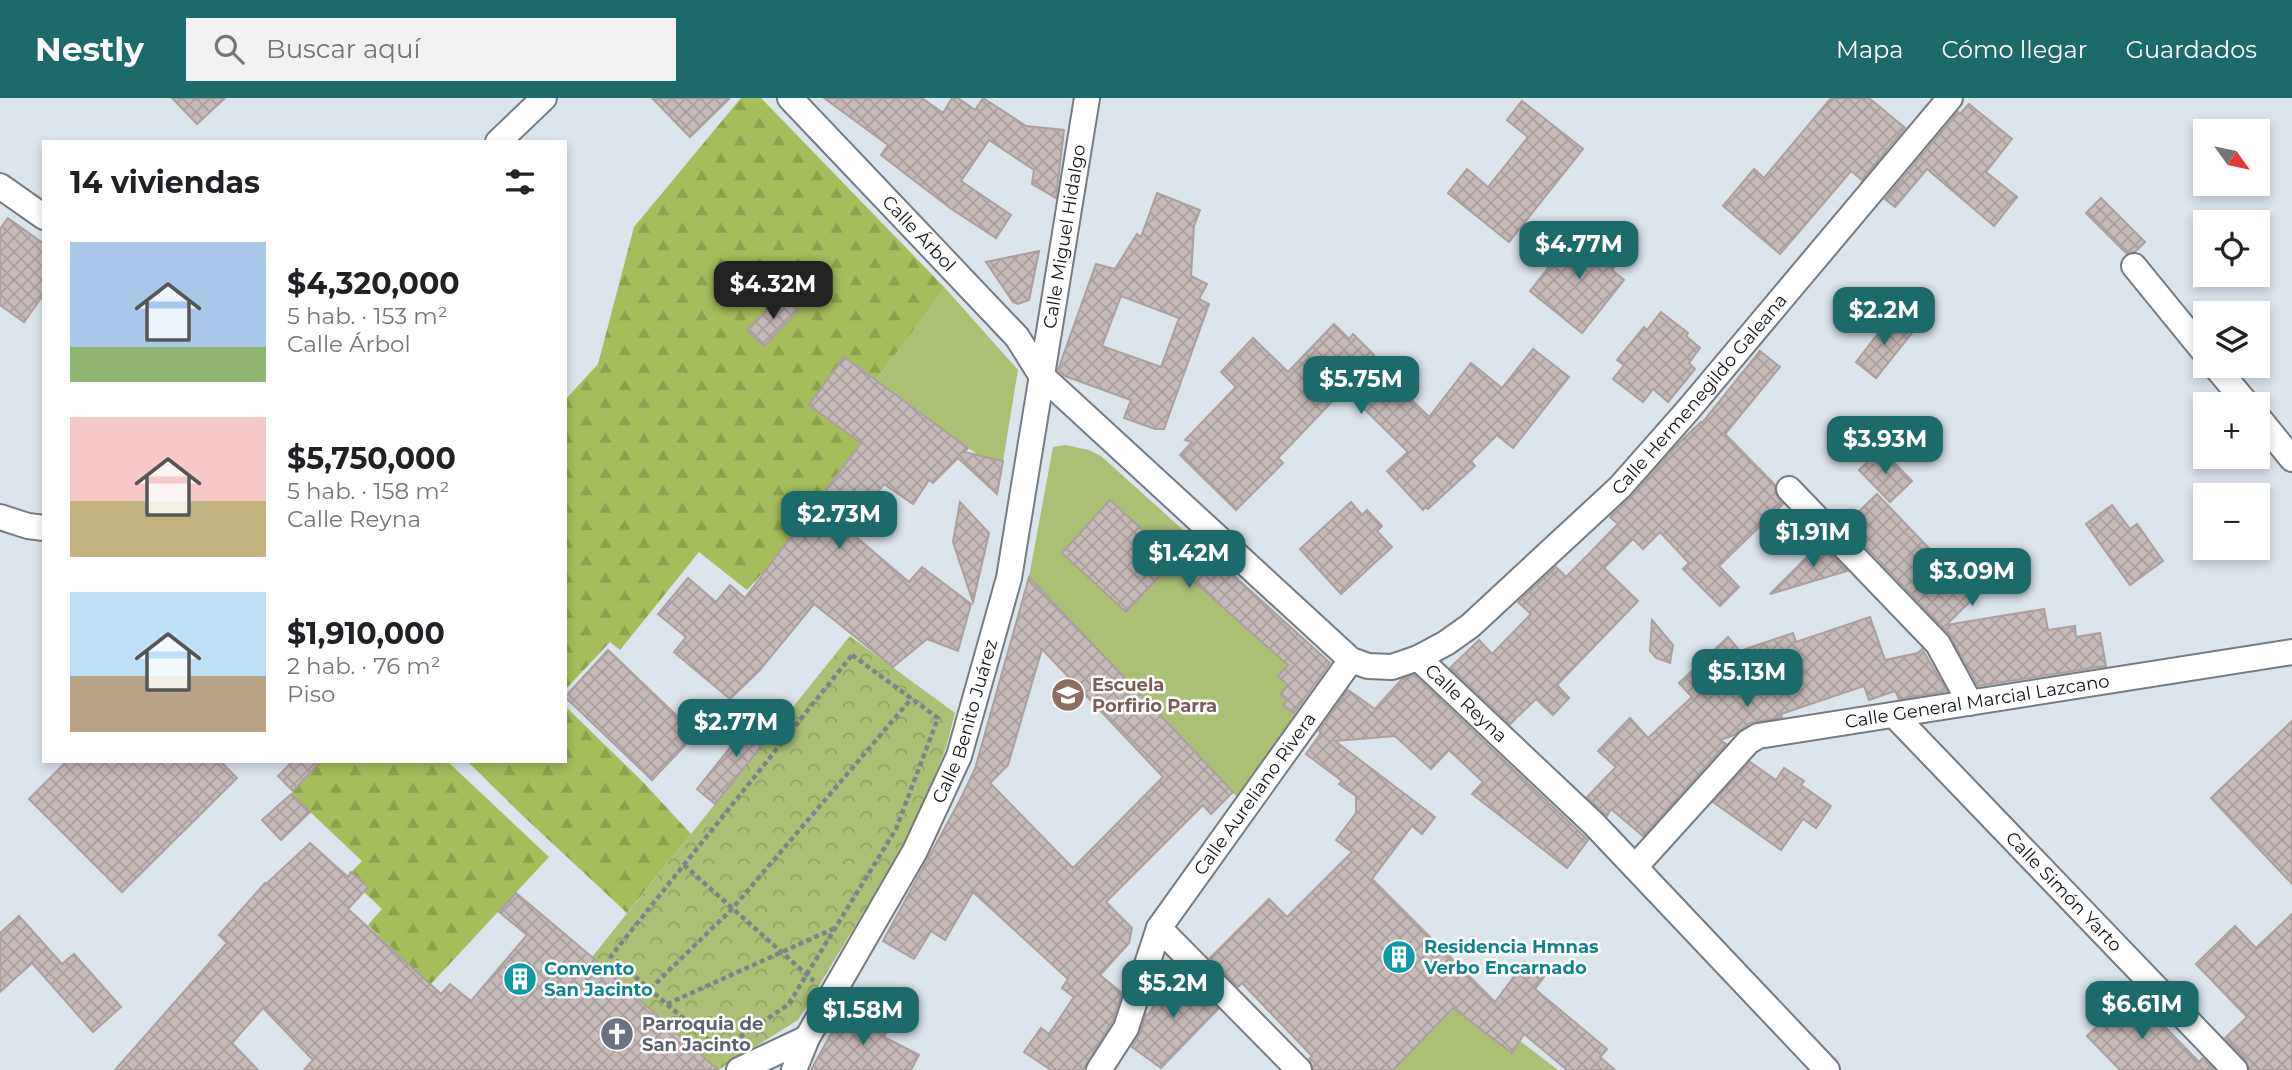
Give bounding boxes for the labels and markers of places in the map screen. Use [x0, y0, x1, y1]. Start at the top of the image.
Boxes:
pin: $4.77M [1522, 222, 1636, 281]
pin: $4.32M [716, 262, 830, 321]
pin: $2.2M [1835, 288, 1933, 347]
pin: $5.75M [1304, 356, 1418, 416]
pin: $3.93M [1828, 416, 1942, 476]
pin: $2.73M [782, 491, 896, 551]
pin: $1.91M [1756, 510, 1870, 569]
pin: $1.42M [1132, 531, 1246, 590]
pin: $3.09M [1915, 548, 2029, 608]
pin: $5.13M [1690, 650, 1804, 709]
place label: Escuela Porfirio Parra [1092, 674, 1217, 717]
school or university icon: Escuela Porfirio Parra [1049, 676, 1087, 714]
pin: $2.77M [679, 700, 793, 759]
place label: Residencia Hmnas Verbo Encarnado [1423, 936, 1599, 979]
building icon: Residencia Hmnas Verbo Encarnado [1380, 938, 1418, 976]
place label: Convento San Jacinto [544, 958, 653, 1001]
building icon: Convento San Jacinto [501, 960, 539, 998]
pin: $5.2M [1124, 960, 1222, 1020]
pin: $6.61M [2085, 982, 2199, 1041]
pin: $1.58M [806, 988, 920, 1047]
place label: Parroquia de San Jacinto [642, 1013, 763, 1056]
church icon: Parroquia de San Jacinto [598, 1015, 636, 1053]

